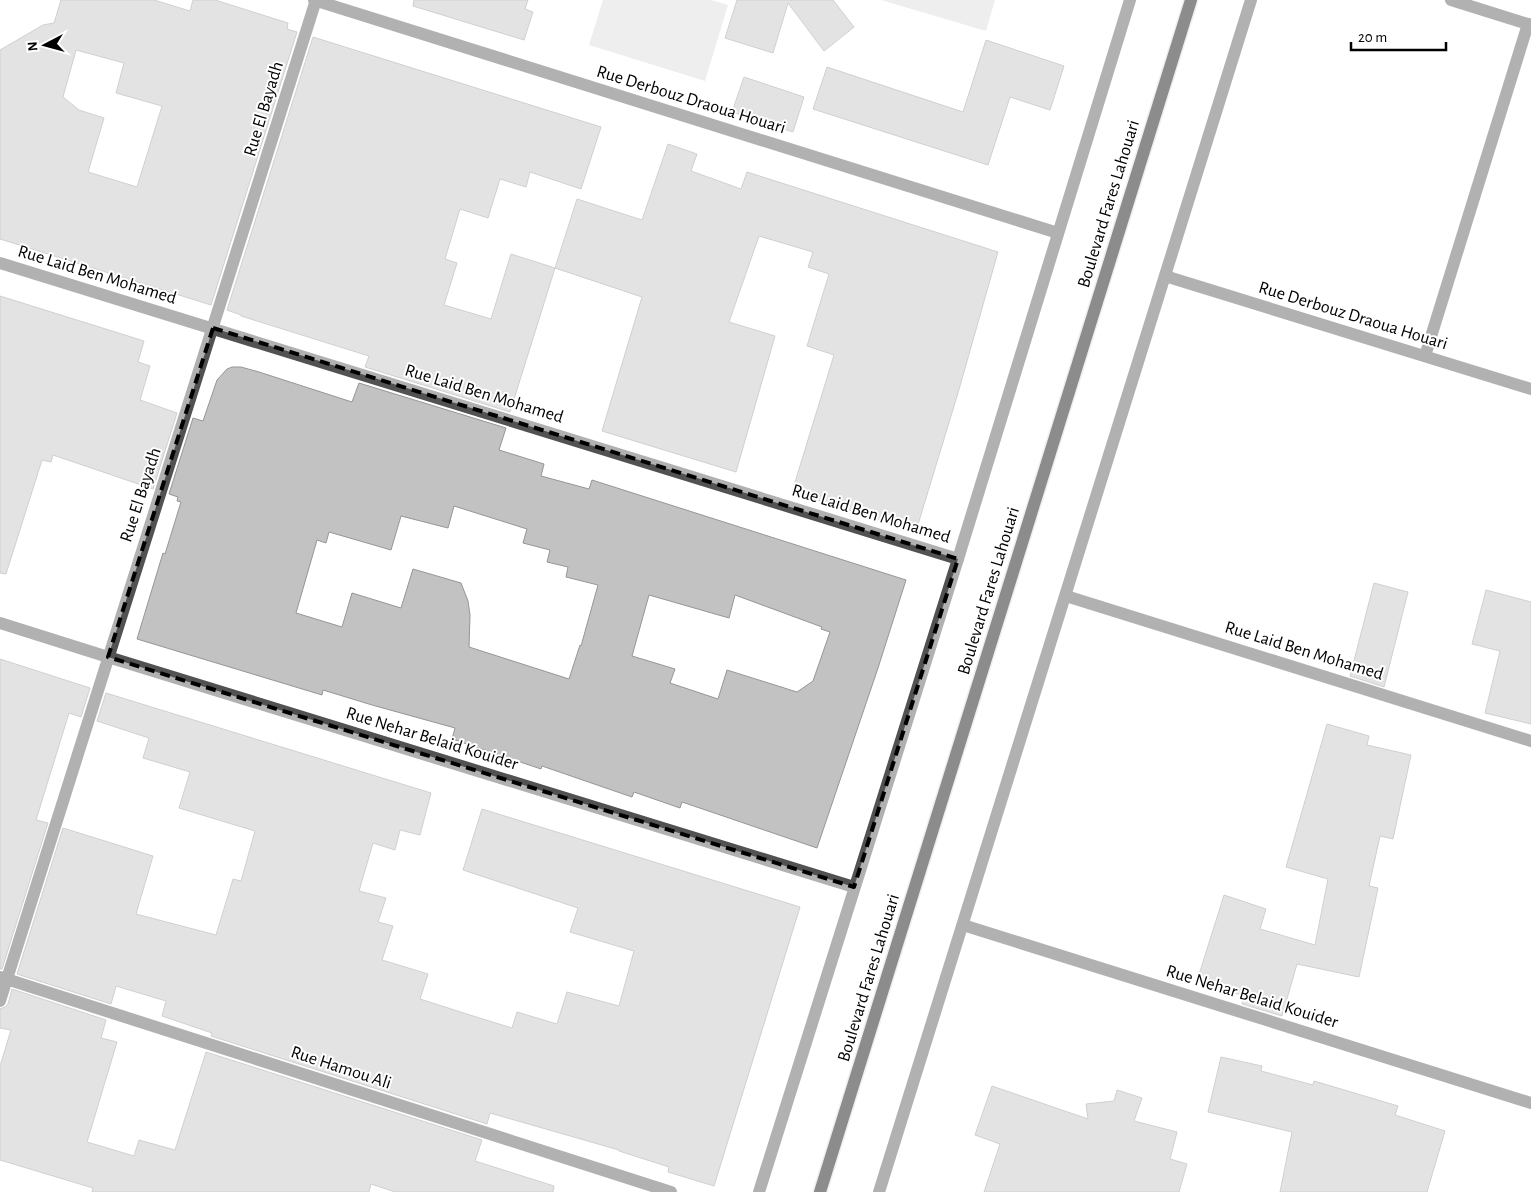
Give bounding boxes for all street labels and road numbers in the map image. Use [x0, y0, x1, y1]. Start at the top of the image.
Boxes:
street label: Rue El Bayadh [241, 59, 287, 159]
street label: Rue Derbouz Draoua Houari [594, 63, 788, 137]
street label: Boulevard Fares Lahouari [1075, 118, 1143, 290]
street label: Rue Laid Ben Mohamed [16, 242, 178, 308]
street label: Rue Derbouz Draoua Houari [1256, 279, 1450, 353]
street label: Rue Laid Ben Mohamed [403, 361, 565, 427]
street label: Rue El Bayadh [117, 445, 165, 545]
street label: Rue Laid Ben Mohamed [790, 481, 952, 547]
street label: Boulevard Fares Lahouari [955, 505, 1023, 677]
street label: Rue Laid Ben Mohamed [1223, 618, 1385, 684]
street label: Rue Nehar Belaid Kouider [344, 704, 520, 774]
street label: Boulevard Fares Lahouari [835, 892, 903, 1064]
street label: Rue Nehar Belaid Kouider [1164, 962, 1340, 1032]
street label: Rue Hamou Ali [288, 1043, 394, 1093]

